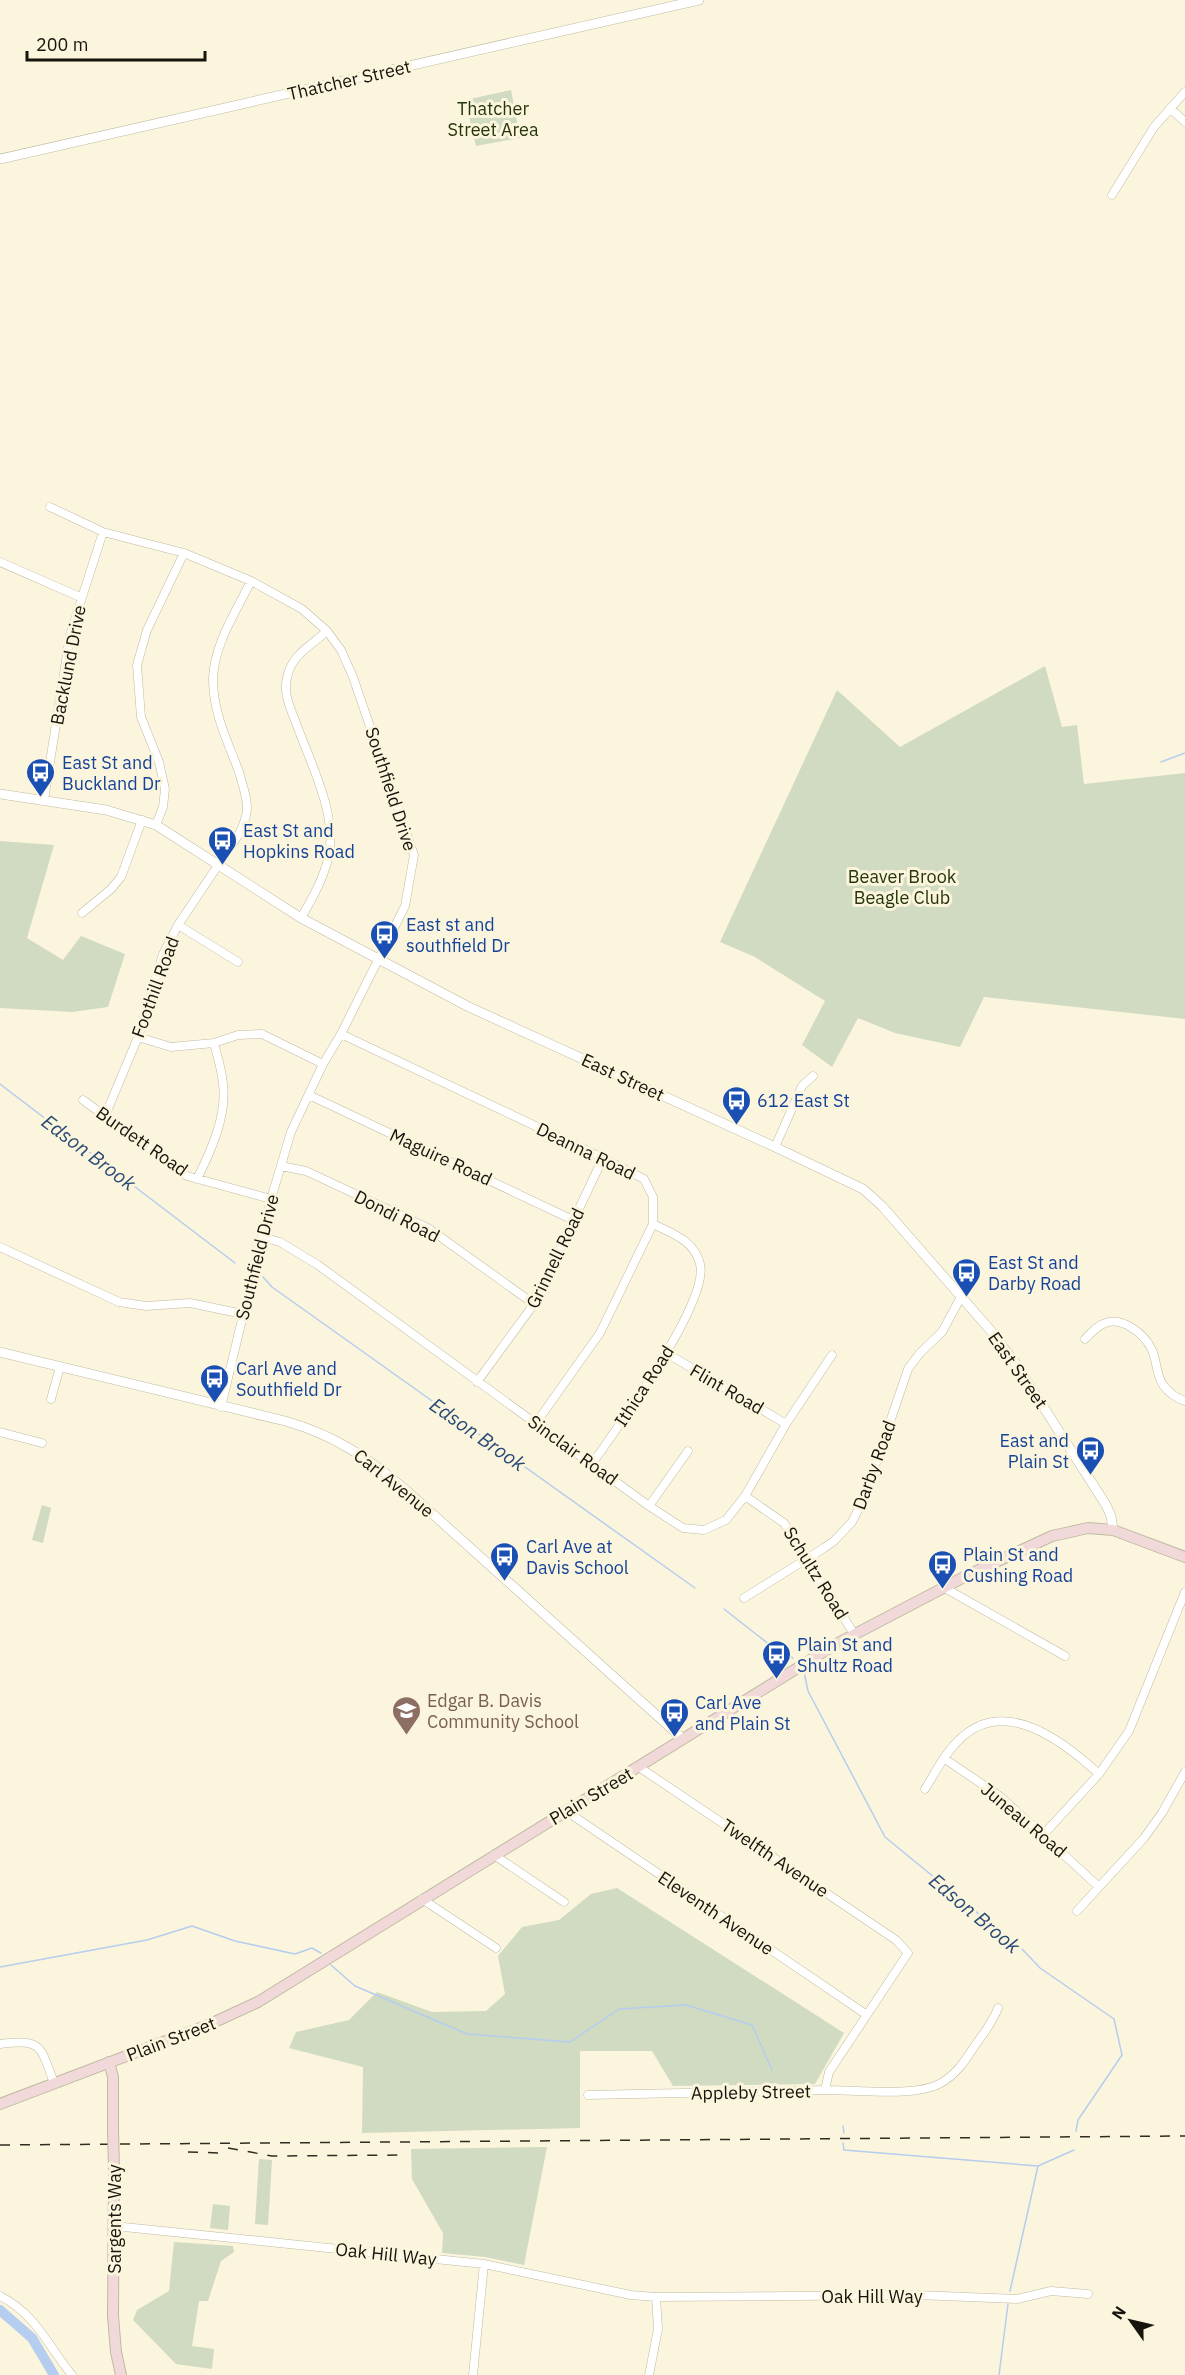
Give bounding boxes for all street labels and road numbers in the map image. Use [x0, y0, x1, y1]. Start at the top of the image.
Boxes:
street label: Thatcher Street [285, 55, 413, 105]
street label: Backlund Drive [45, 603, 91, 727]
street label: Southfield Drive [360, 724, 422, 854]
street label: Foothill Road [126, 933, 184, 1041]
street label: East Street [578, 1048, 668, 1106]
street label: Burdett Road [92, 1101, 192, 1181]
street label: Deanna Road [533, 1117, 639, 1185]
street label: Maguire Road [386, 1123, 496, 1191]
street label: Dondi Road [350, 1185, 444, 1247]
street label: Southfield Drive [230, 1192, 284, 1322]
street label: Grinnell Road [521, 1204, 589, 1312]
street label: East Street [983, 1327, 1053, 1413]
street label: Ithica Road [609, 1341, 679, 1431]
street label: Flint Road [686, 1359, 768, 1419]
street label: Sinclair Road [524, 1410, 622, 1490]
street label: Darby Road [847, 1417, 901, 1513]
street label: Carl Avenue [349, 1444, 439, 1522]
street label: Schultz Road [778, 1522, 854, 1624]
street label: Plain Street [545, 1762, 637, 1830]
street label: Juneau Road [976, 1777, 1072, 1863]
street label: Twelfth Avenue [717, 1814, 833, 1902]
street label: Eleventh Avenue [654, 1866, 778, 1960]
street label: Plain Street [123, 2011, 219, 2067]
street label: Appleby Street [691, 2079, 811, 2105]
street label: Sargents Way [103, 2164, 126, 2274]
street label: Oak Hill Way [334, 2237, 438, 2271]
street label: Oak Hill Way [821, 2285, 923, 2308]

